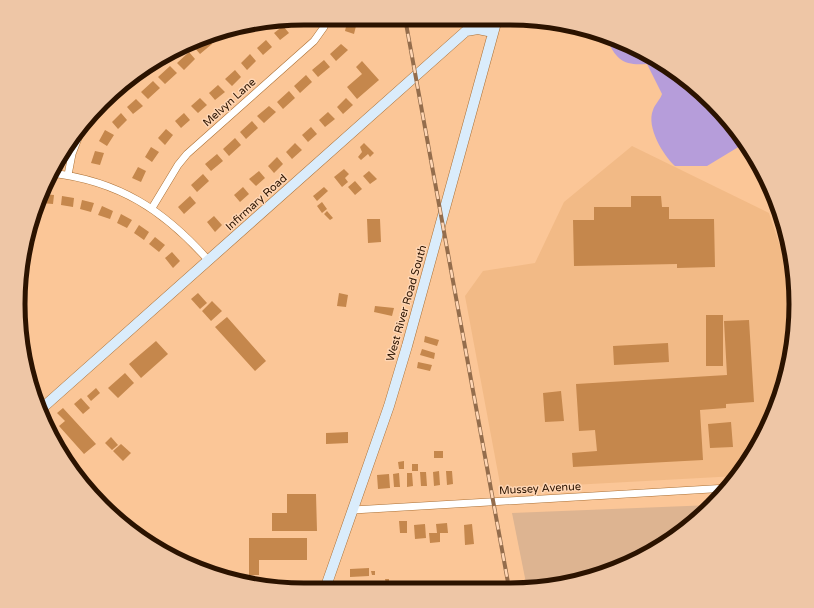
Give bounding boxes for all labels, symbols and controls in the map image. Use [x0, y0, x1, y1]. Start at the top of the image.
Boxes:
street label: Melvyn Lane [200, 75, 258, 129]
street label: Infirmary Road [223, 172, 290, 233]
street label: West River Road South [384, 244, 429, 363]
street label: Mussey Avenue [499, 480, 581, 497]

